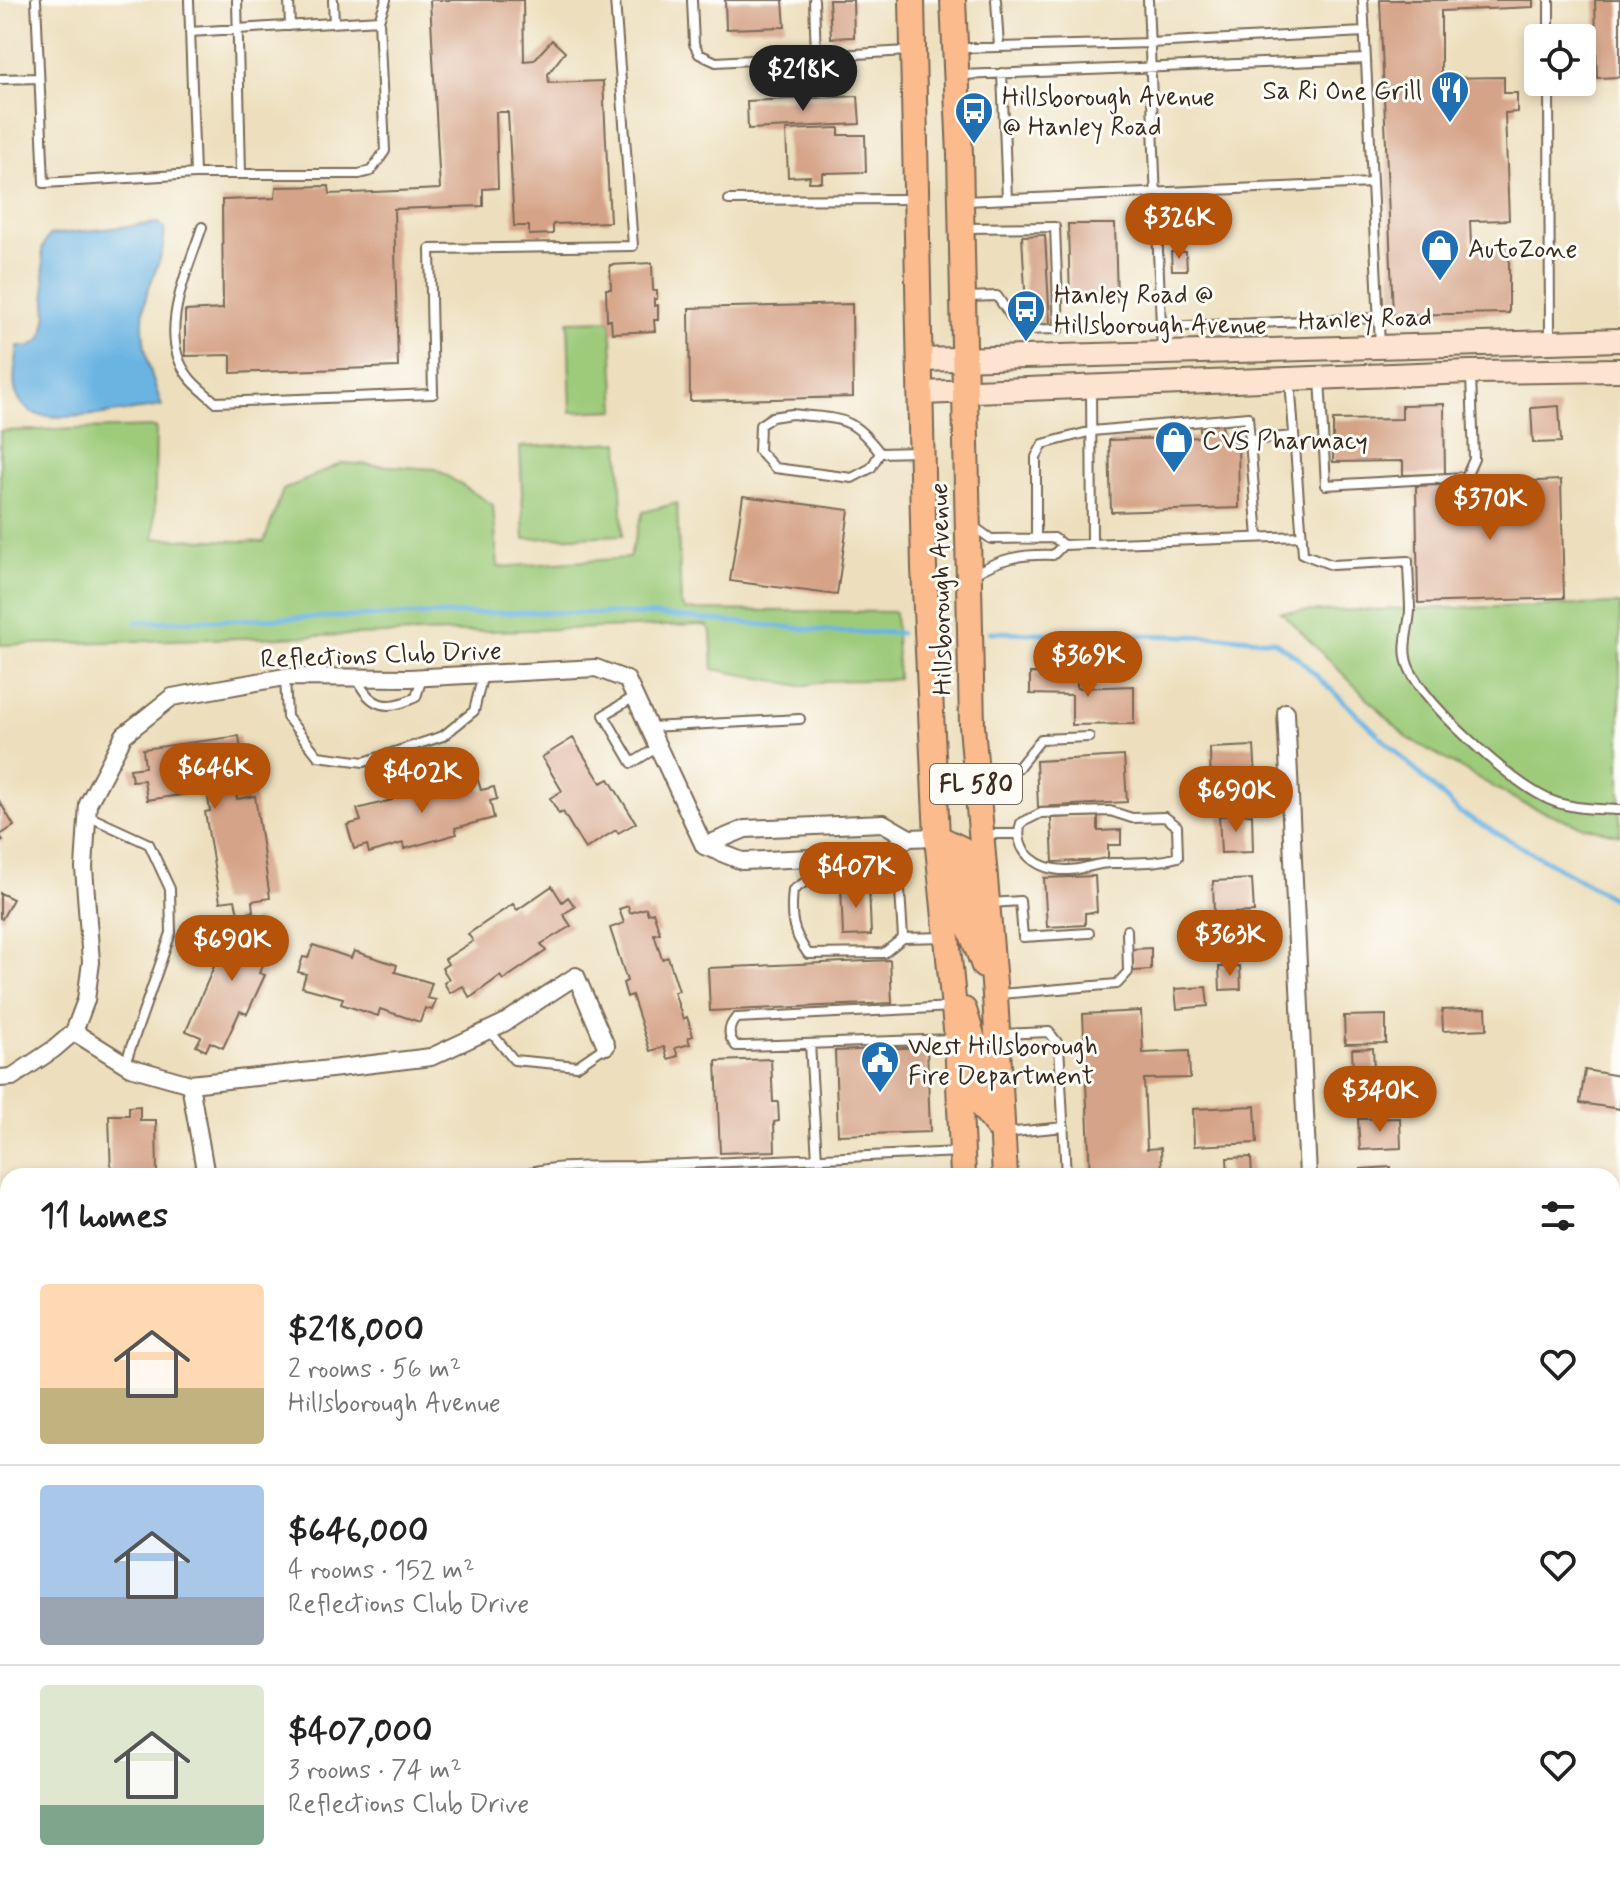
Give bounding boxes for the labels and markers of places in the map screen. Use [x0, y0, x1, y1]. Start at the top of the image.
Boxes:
pin: $218K [747, 45, 859, 113]
restaurant icon: Sa Ri One Grill [1429, 69, 1471, 124]
place label: Sa Ri One Grill [1262, 75, 1422, 109]
place label: Hillsborough Avenue @ Hanley Road [1002, 81, 1215, 145]
bus stop icon: Hillsborough Avenue @ Hanley Road [953, 90, 995, 145]
pin: $326K [1123, 193, 1235, 261]
shop icon: AutoZone [1419, 227, 1461, 282]
place label: AutoZone [1468, 233, 1577, 267]
place label: Hanley Road @ Hillsborough Avenue [1054, 279, 1267, 343]
bus stop icon: Hanley Road @ Hillsborough Avenue [1005, 288, 1047, 343]
shop icon: CVS Pharmacy [1153, 419, 1195, 474]
place label: CVS Pharmacy [1202, 425, 1368, 459]
pin: $370K [1434, 474, 1546, 542]
pin: $369K [1032, 631, 1144, 699]
pin: $646K [159, 743, 271, 811]
pin: $402K [366, 747, 478, 815]
pin: $690K [1180, 766, 1292, 834]
pin: $407K [800, 842, 912, 910]
pin: $363K [1174, 910, 1286, 978]
pin: $690K [176, 915, 288, 983]
place label: West Hillsborough Fire Department [908, 1030, 1098, 1094]
public building icon: West Hillsborough Fire Department [859, 1039, 901, 1094]
pin: $340K [1324, 1066, 1436, 1134]

